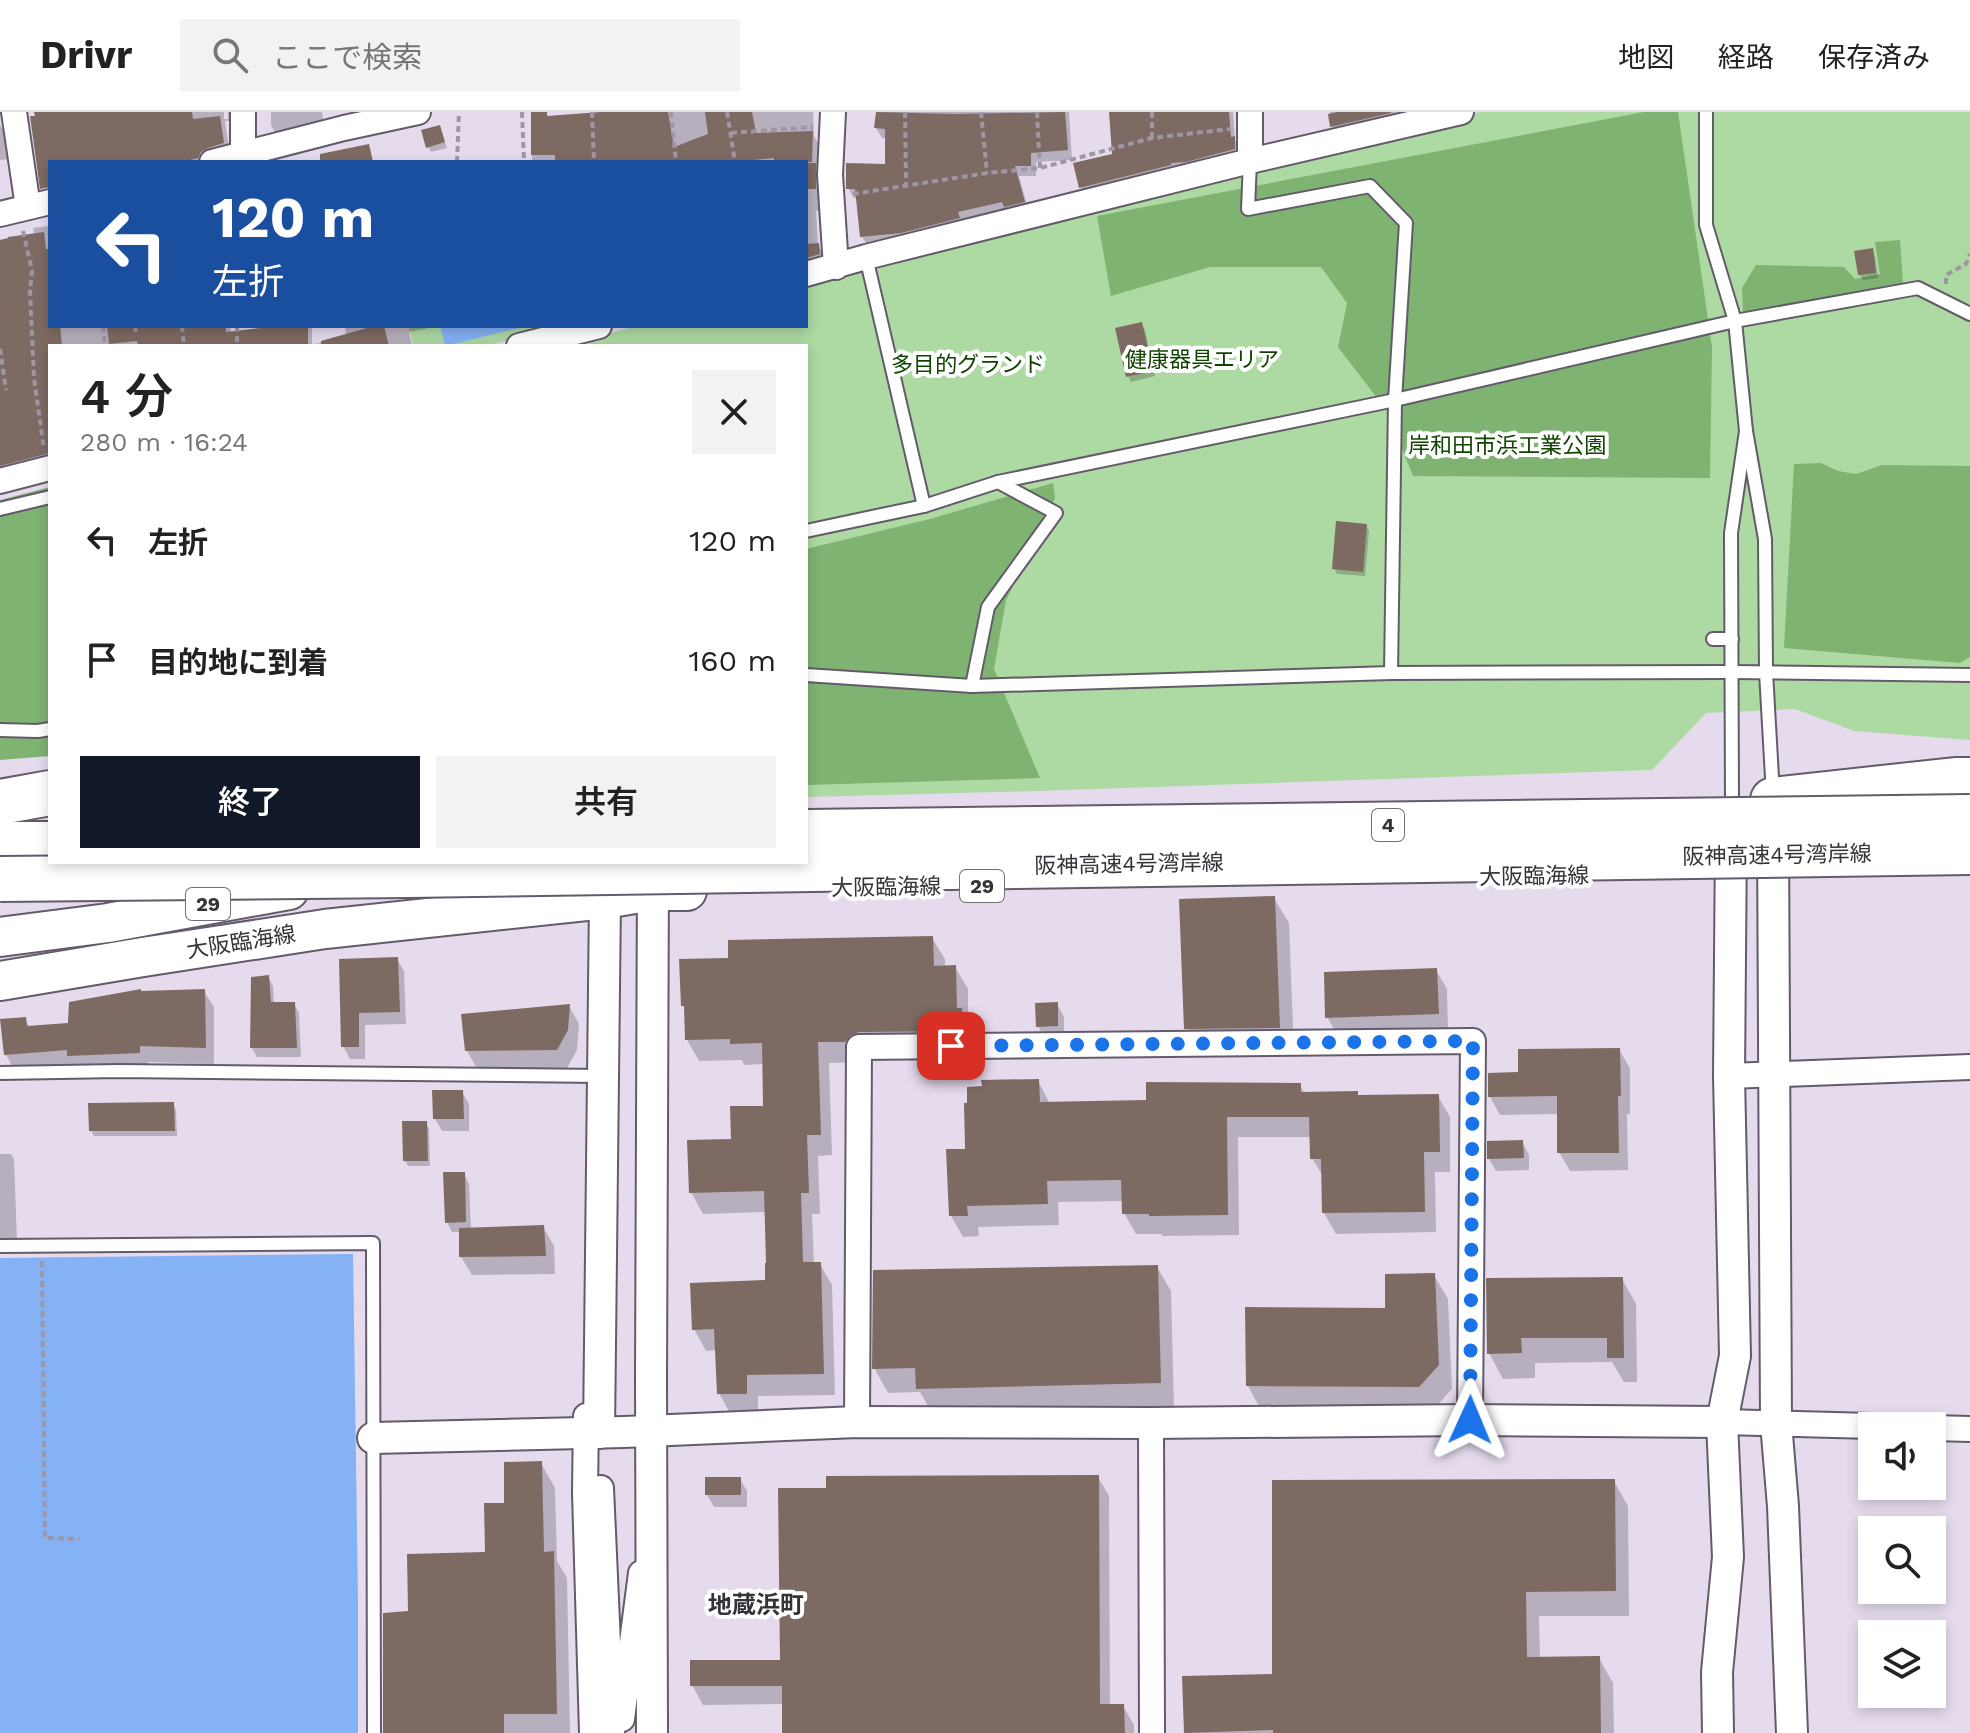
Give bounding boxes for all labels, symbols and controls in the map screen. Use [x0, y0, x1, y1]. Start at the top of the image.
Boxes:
search box [180, 19, 740, 91]
text: Drivr [40, 33, 132, 77]
icon: search [208, 33, 252, 77]
text: ここで検索 [272, 40, 422, 75]
text: 地図 [1618, 41, 1674, 74]
text: 経路 [1718, 41, 1774, 74]
text: 保存済み [1818, 41, 1930, 74]
text: 120 m [212, 185, 374, 251]
icon: left [80, 192, 184, 296]
text: 左折 [212, 261, 284, 303]
park label: 健康器具エリア [1125, 347, 1279, 372]
park label: 多目的グランド [891, 352, 1045, 377]
text: 4 分 [80, 368, 173, 425]
button: close [692, 370, 776, 454]
text: 280 m · 16:24 [80, 427, 248, 457]
park label: 岸和田市浜工業公園 [1408, 433, 1606, 458]
icon: left [80, 518, 124, 562]
text: 120 m [689, 523, 776, 558]
text: 左折 [148, 525, 208, 560]
icon: arrive [80, 638, 124, 682]
text: 160 m [689, 643, 776, 678]
text: 目的地に到着 [148, 645, 328, 680]
button: 終了 [80, 756, 420, 848]
button: 共有 [436, 756, 776, 848]
road number: 4 [1372, 809, 1404, 841]
street label: 阪神高速4号湾岸線 [1682, 841, 1872, 869]
street label: 阪神高速4号湾岸線 [1034, 850, 1224, 878]
street label: 大阪臨海線 [1479, 863, 1589, 889]
road number: 29 [960, 870, 1004, 902]
street label: 大阪臨海線 [831, 874, 941, 900]
road number: 29 [186, 888, 230, 920]
street label: 大阪臨海線 [185, 921, 297, 963]
pin [917, 1012, 985, 1080]
icon: arrive [929, 1024, 973, 1068]
position arrow [1428, 1378, 1512, 1462]
map controls [1858, 1412, 1946, 1708]
button: sound [1858, 1412, 1946, 1500]
button: search [1858, 1516, 1946, 1604]
district label: 地蔵浜町 [708, 1591, 804, 1619]
button: layers [1858, 1620, 1946, 1708]

